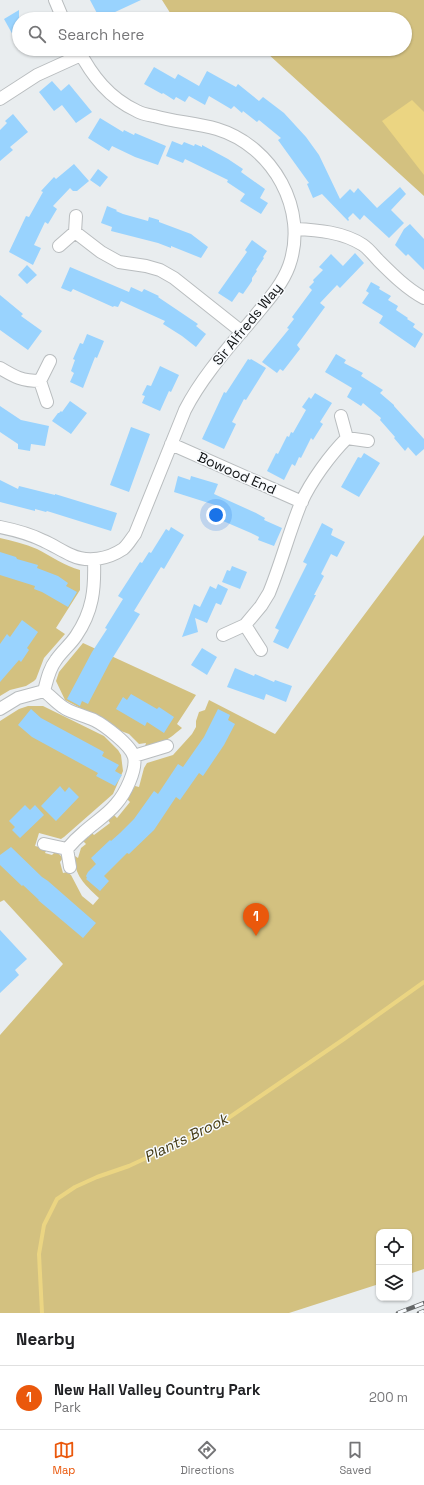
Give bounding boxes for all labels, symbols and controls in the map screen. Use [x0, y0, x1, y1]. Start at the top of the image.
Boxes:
search box [12, 12, 412, 56]
icon: search [26, 23, 48, 45]
text: Search here [58, 25, 144, 44]
street label: Sir Alfreds Way [208, 279, 286, 369]
street label: Bowood End [195, 448, 279, 498]
your location [206, 505, 226, 525]
pin: 1 [243, 903, 269, 936]
water label: Plants Brook [141, 1108, 233, 1166]
map controls [376, 1229, 412, 1301]
button: locate [376, 1229, 412, 1265]
button: layers [376, 1265, 412, 1301]
text: Nearby [16, 1328, 75, 1350]
text: New Hall Valley Country Park [54, 1380, 260, 1399]
text: 1 [26, 1389, 32, 1406]
text: 200 m [369, 1389, 408, 1406]
text: Park [54, 1399, 81, 1416]
tab: Map [53, 1439, 75, 1477]
tab: Directions [180, 1439, 234, 1477]
tab: Saved [339, 1439, 371, 1477]

